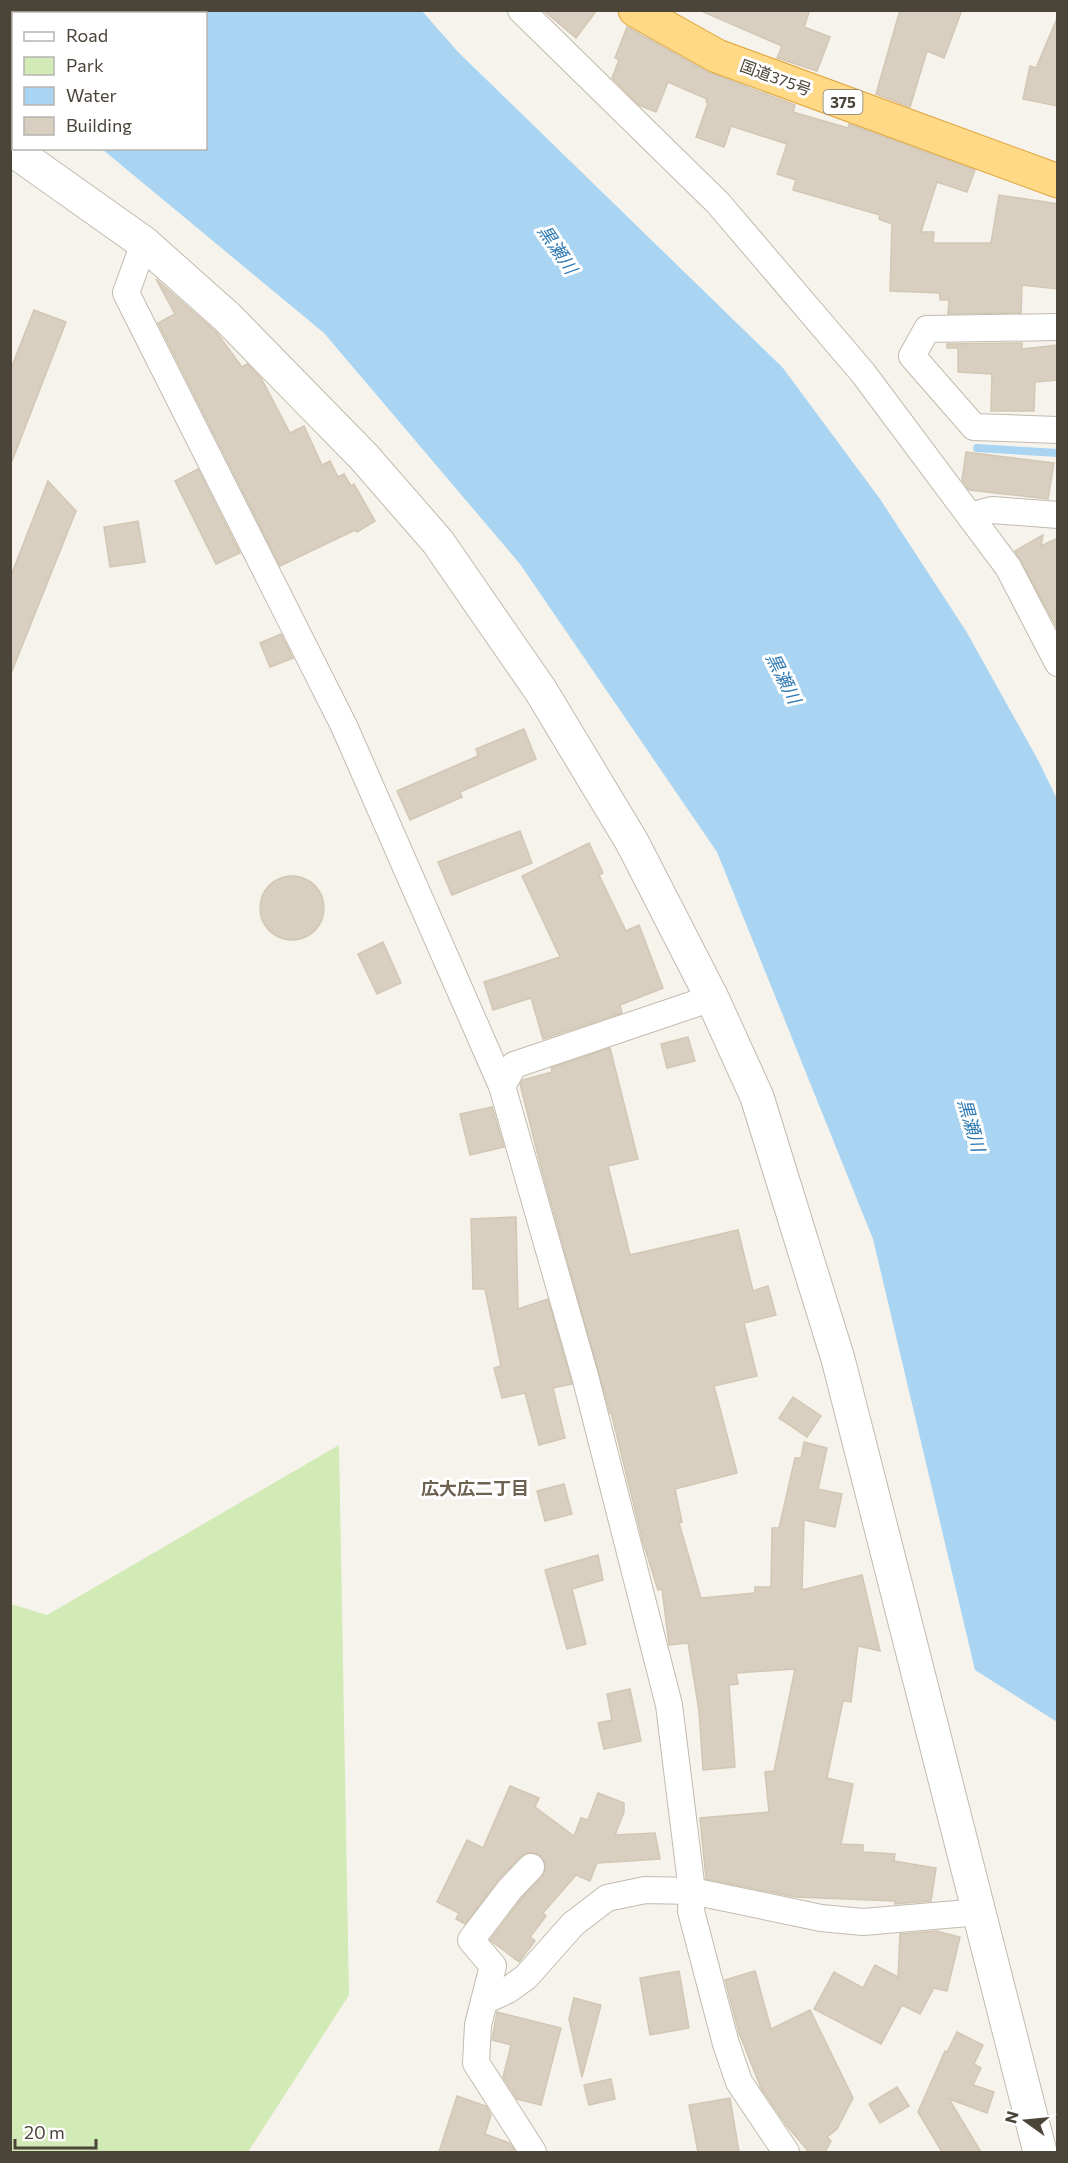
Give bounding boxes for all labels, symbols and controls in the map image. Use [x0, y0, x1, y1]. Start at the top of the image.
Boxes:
legend [12, 12, 207, 150]
text: Road [66, 24, 108, 46]
text: Park [66, 54, 104, 76]
street label: 国道375号 [738, 55, 814, 99]
text: Water [66, 84, 117, 106]
road number: 375 [824, 90, 862, 114]
text: Building [66, 114, 132, 136]
water label: 黒瀬川 [534, 220, 583, 279]
water label: 黒瀬川 [762, 649, 807, 709]
water label: 黒瀬川 [954, 1096, 991, 1156]
district label: 広大広二丁目 [421, 1477, 529, 1499]
north arrow [996, 2091, 1056, 2151]
text: N [1000, 2109, 1022, 2125]
scale bar [15, 2112, 96, 2150]
text: 20 m [24, 2121, 65, 2143]

